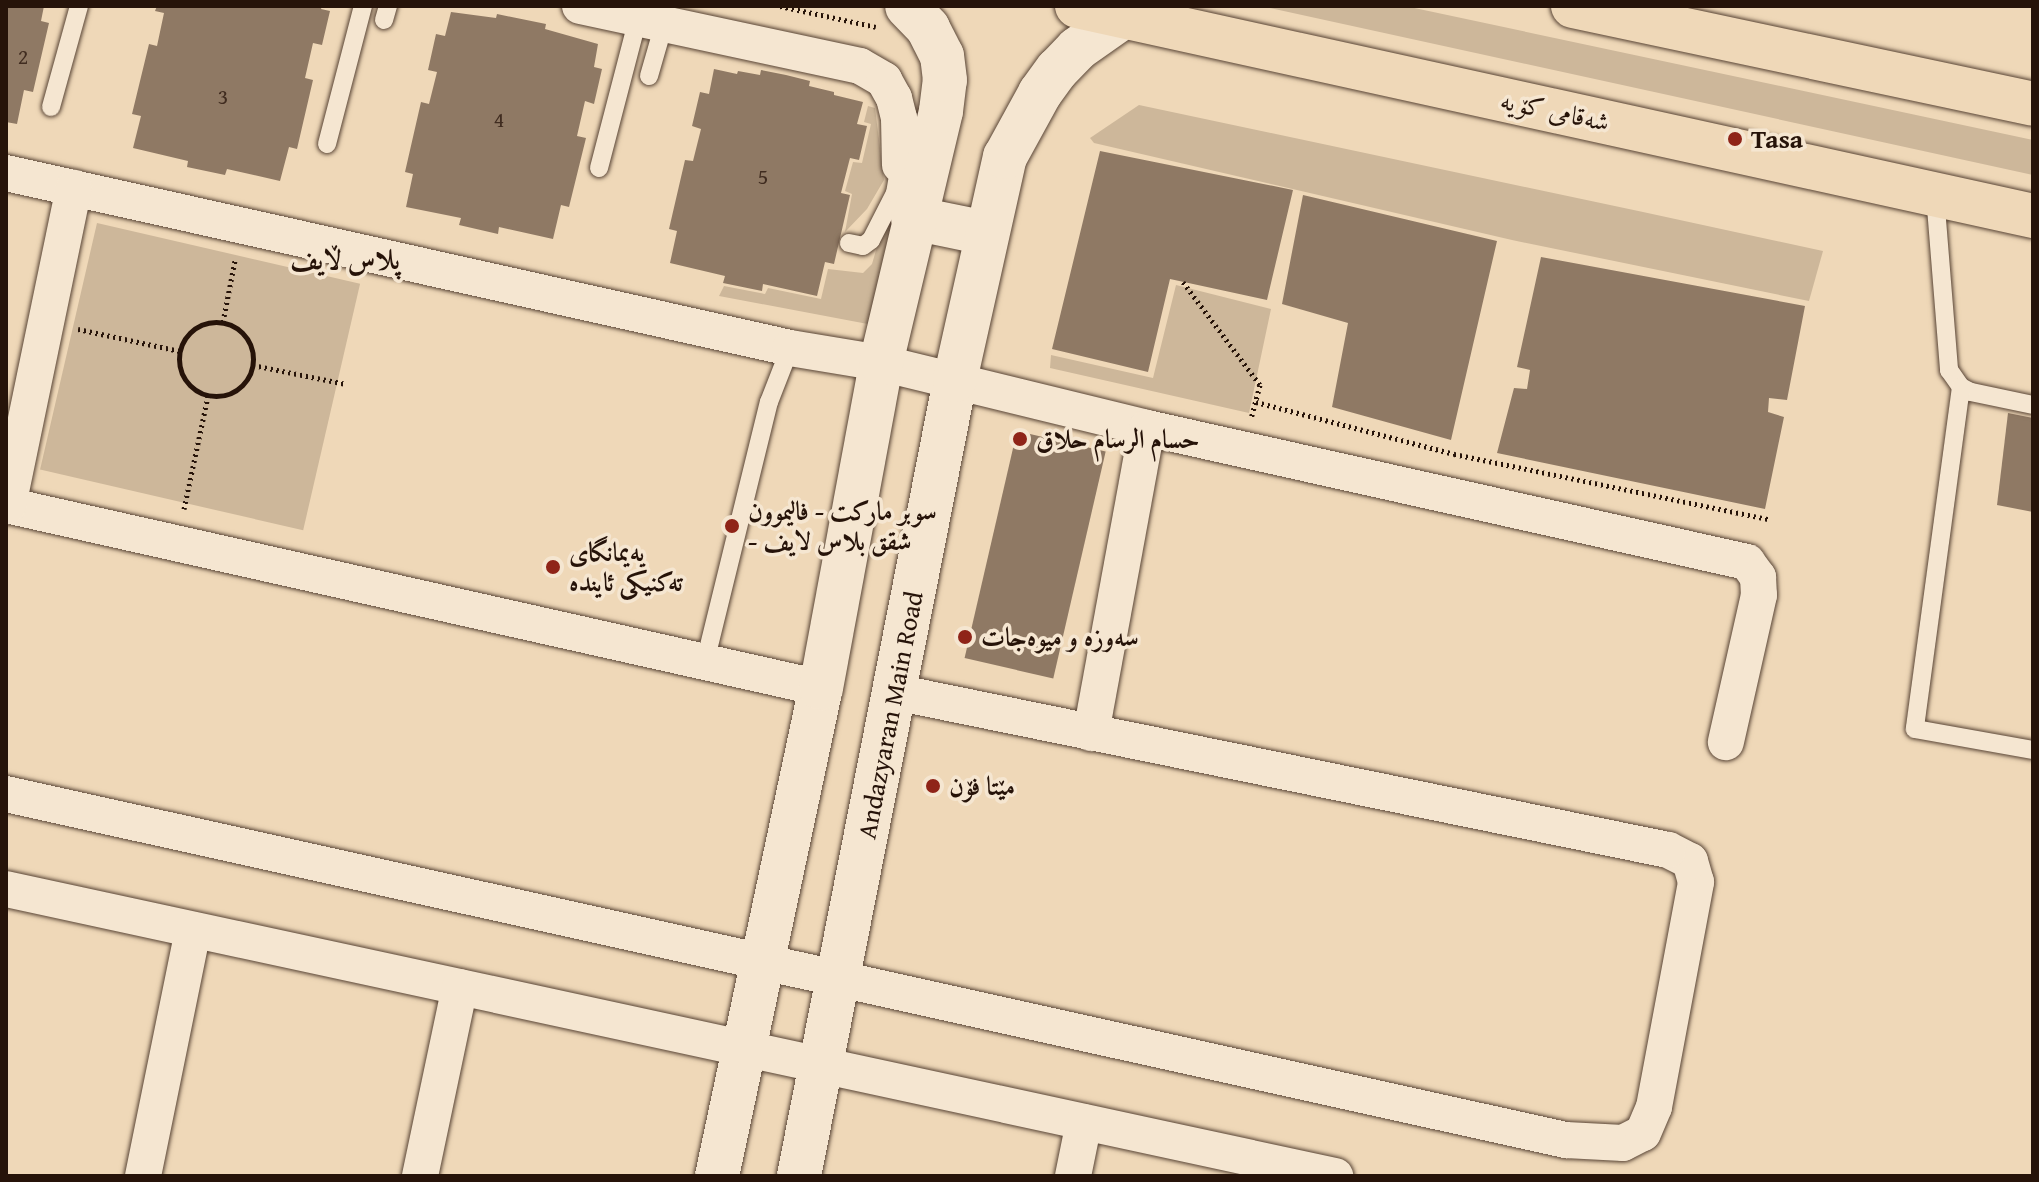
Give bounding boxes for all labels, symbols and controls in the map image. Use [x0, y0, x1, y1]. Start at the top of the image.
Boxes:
house number: 2 [18, 44, 28, 70]
house number: 3 [218, 84, 228, 110]
street label: شەقامی کۆیە [1498, 84, 1612, 138]
house number: 4 [494, 107, 504, 133]
place label: Tasa [1751, 123, 1803, 155]
marker: Tasa [1726, 130, 1744, 148]
house number: 5 [758, 164, 768, 190]
district label: پلاس ڵایف [290, 242, 400, 276]
place label: حسام الرسام حلاق [1036, 423, 1200, 455]
marker: حسام الرسام حلاق [1011, 430, 1029, 448]
place label: سوبر ماركت - فاليموون - شقق بلاس لايف [748, 495, 937, 556]
marker: سوبر ماركت - فاليموون - شقق بلاس لايف [723, 517, 741, 535]
place label: پەیمانگای تەکنیکی ئایندە [569, 536, 683, 598]
marker: پەیمانگای تەکنیکی ئایندە [544, 558, 562, 576]
street label: Andazyaran Main Road [851, 589, 929, 841]
place label: سەوزە و میوەجات [981, 621, 1139, 653]
marker: سەوزە و میوەجات [956, 628, 974, 646]
place label: مێتا فۆن [949, 770, 1015, 802]
marker: مێتا فۆن [924, 777, 942, 795]

